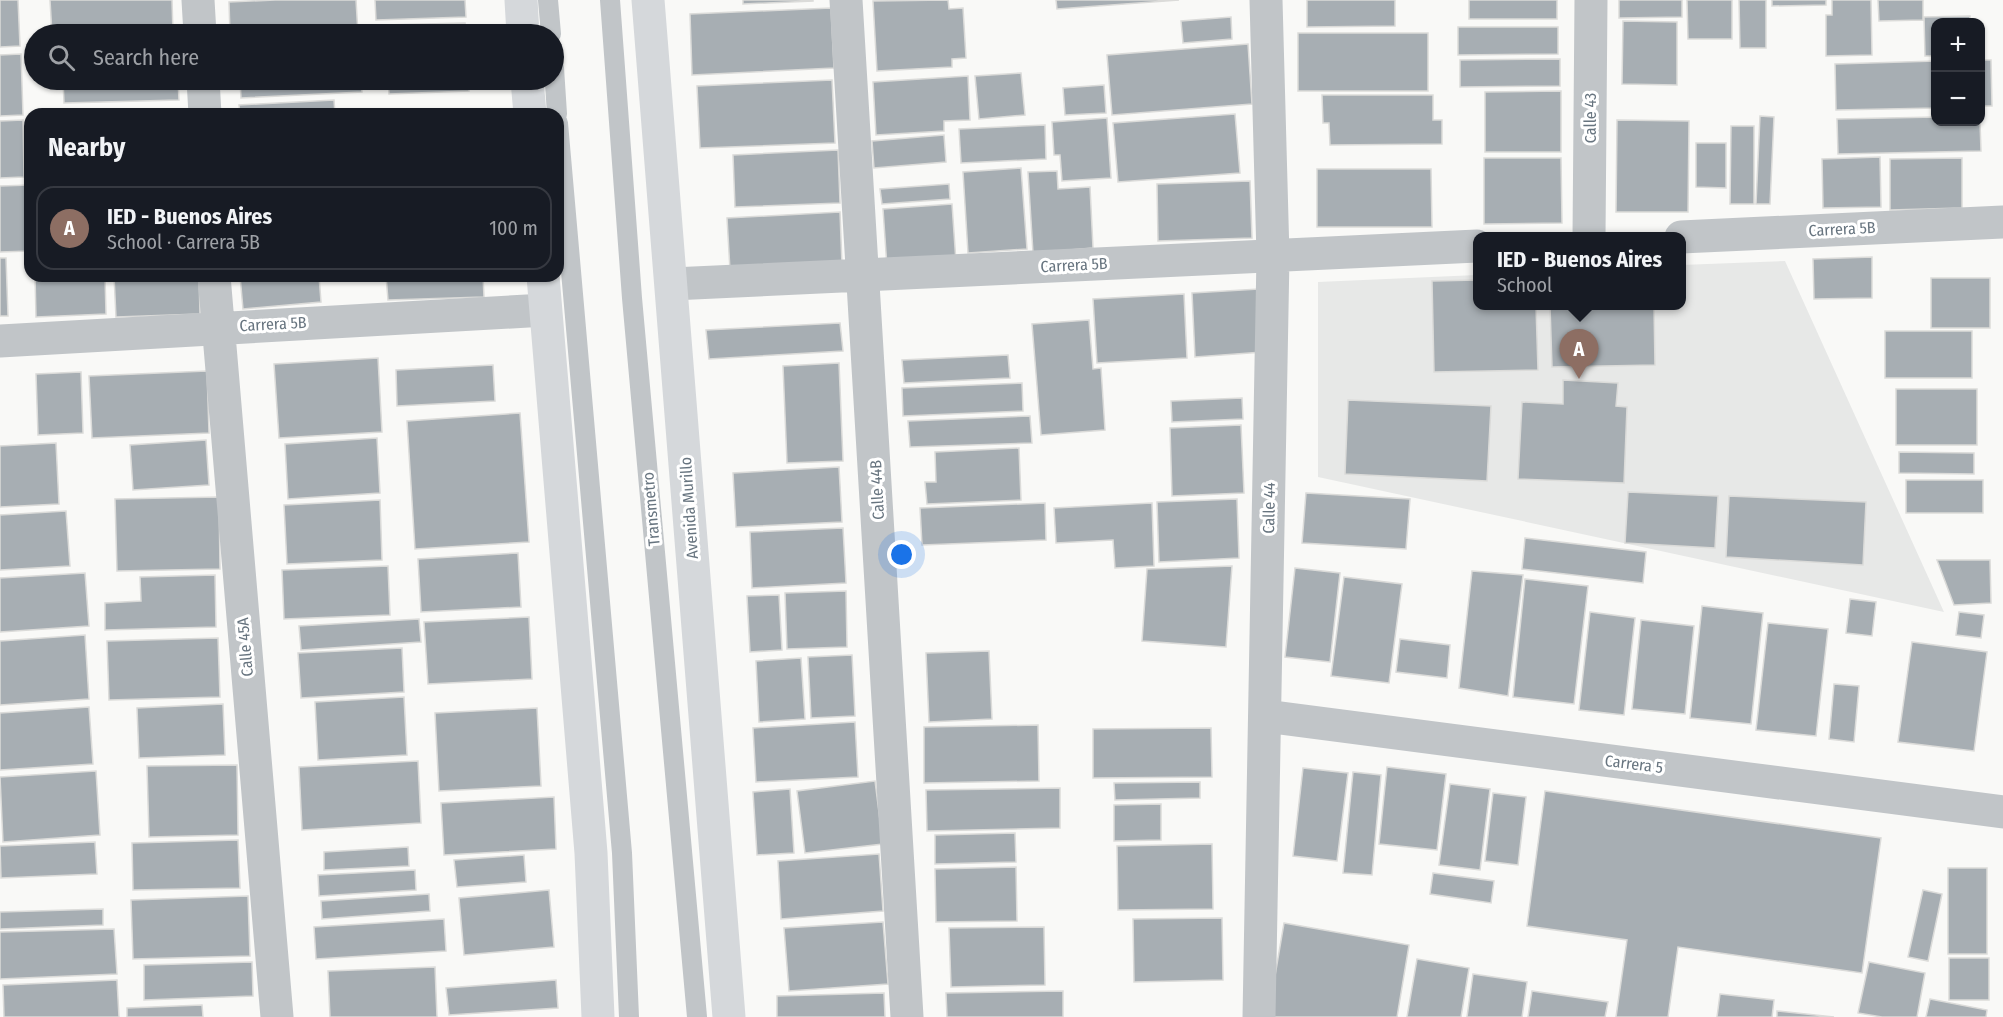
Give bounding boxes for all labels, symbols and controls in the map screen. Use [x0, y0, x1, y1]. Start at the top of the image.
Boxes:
map controls [1931, 18, 1985, 126]
button: + [1931, 18, 1985, 72]
search box [24, 24, 564, 90]
icon: search [45, 41, 78, 74]
text: Search here [93, 44, 199, 71]
button: − [1931, 72, 1985, 126]
street label: Calle 43 [1581, 93, 1600, 143]
text: Nearby [48, 132, 125, 163]
text: IED - Buenos Aires [107, 203, 272, 230]
text: A [64, 216, 75, 240]
text: 100 m [489, 216, 538, 240]
street label: Carrera 5B [1808, 218, 1876, 240]
text: School · Carrera 5B [107, 230, 260, 254]
popup [1473, 232, 1686, 310]
text: IED - Buenos Aires [1497, 246, 1662, 273]
street label: Carrera 5B [1040, 254, 1108, 276]
text: School [1497, 273, 1552, 297]
street label: Carrera 5B [239, 313, 307, 335]
pin: A [1560, 330, 1598, 379]
street label: Avenida Murillo [676, 456, 702, 560]
street label: Calle 44B [866, 459, 888, 520]
street label: Transmetro [638, 471, 664, 547]
street label: Calle 44 [1259, 482, 1279, 534]
your location [887, 540, 916, 569]
street label: Calle 45A [233, 616, 257, 677]
street label: Carrera 5 [1604, 751, 1664, 777]

